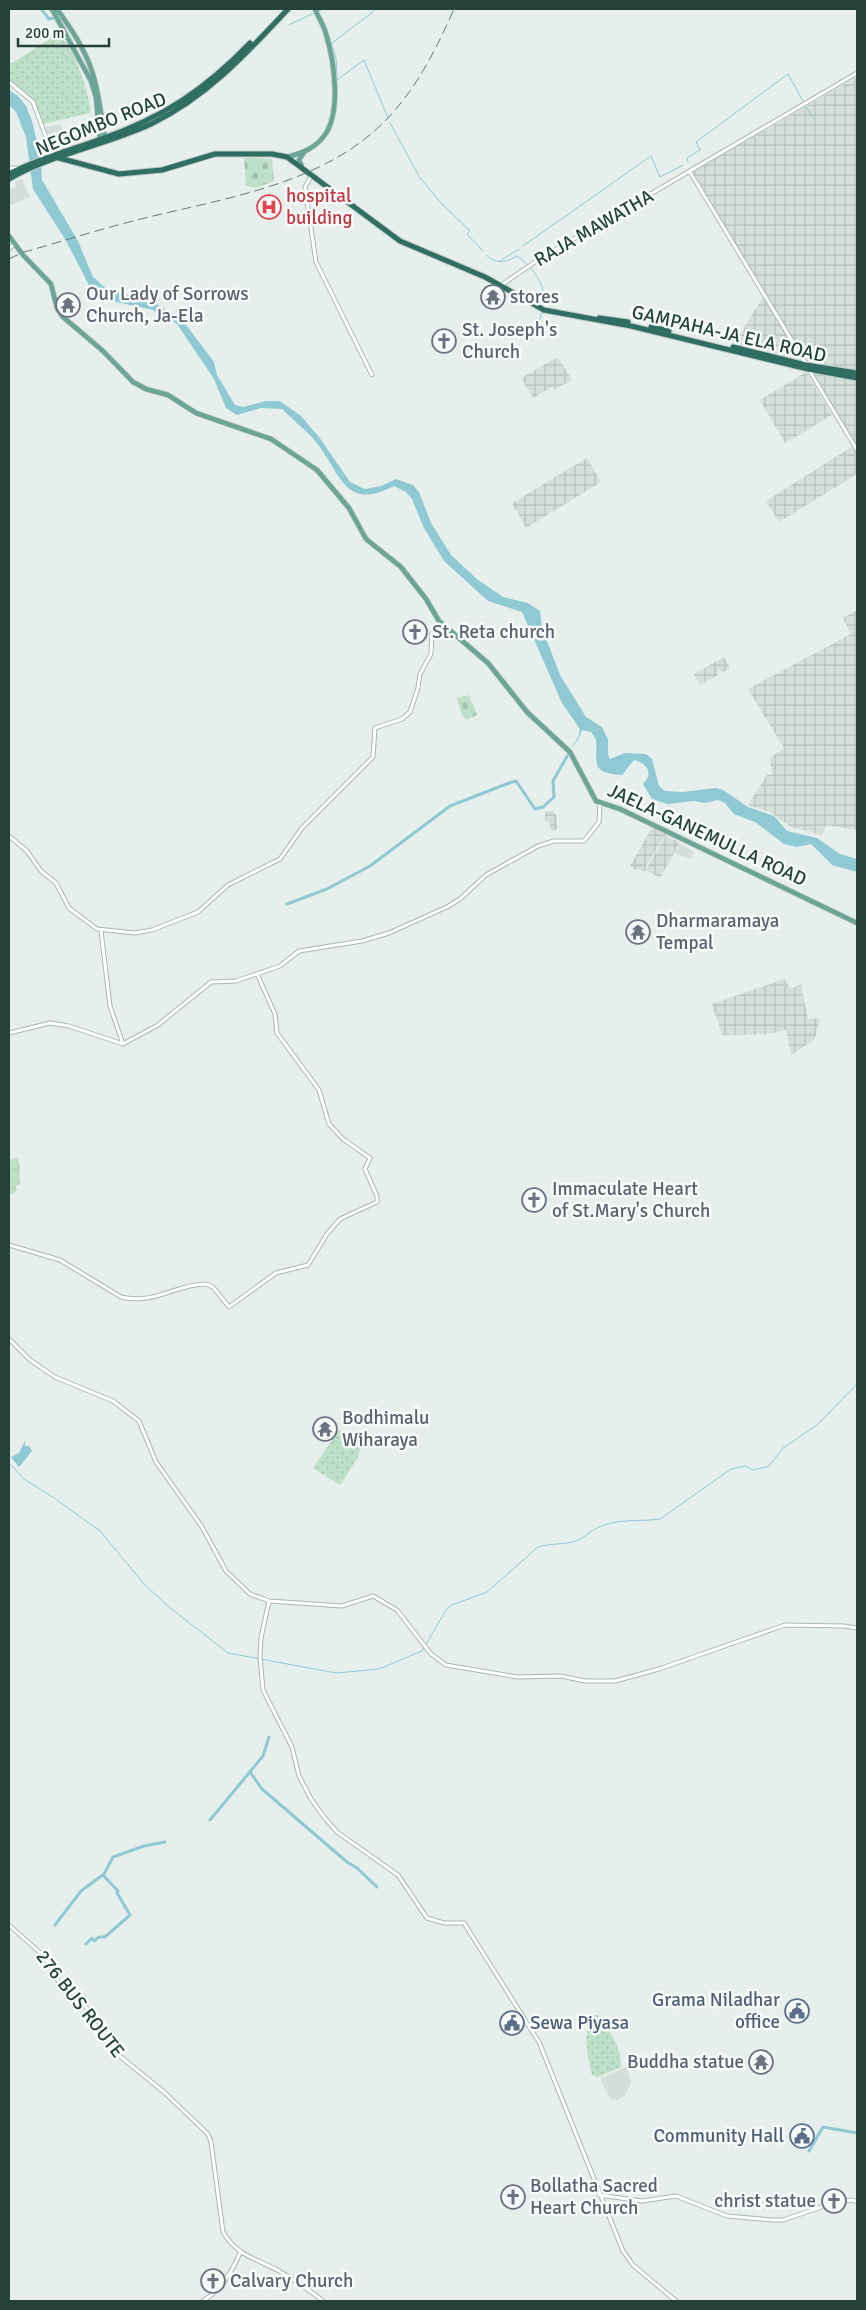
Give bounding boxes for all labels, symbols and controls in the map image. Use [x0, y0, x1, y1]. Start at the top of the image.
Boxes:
scale bar [18, 15, 109, 47]
text: 200 m [25, 24, 65, 42]
street label: NEGOMBO ROAD [32, 87, 170, 161]
place label: hospital building [286, 184, 353, 230]
street label: RAJA MAWATHA [530, 184, 658, 272]
hospital icon: hospital building [256, 194, 282, 220]
place label: Our Lady of Sorrows Church, Ja-Ela [86, 282, 249, 328]
temple icon: stores [480, 284, 506, 310]
place label: stores [510, 285, 559, 309]
temple icon: Our Lady of Sorrows Church, Ja-Ela [55, 292, 81, 318]
street label: GAMPAHA-JA ELA ROAD [630, 300, 828, 368]
place label: St. Joseph's Church [462, 318, 557, 364]
church icon: St. Joseph's Church [431, 328, 457, 354]
church icon: St. Reta church [402, 619, 428, 645]
place label: St. Reta church [432, 620, 555, 644]
street label: JAELA-GANEMULLA ROAD [604, 778, 810, 892]
place label: Dharmaramaya Tempal [656, 909, 779, 955]
temple icon: Dharmaramaya Tempal [625, 919, 651, 945]
place label: Immaculate Heart of St.Mary's Church [552, 1177, 710, 1223]
church icon: Immaculate Heart of St.Mary's Church [521, 1187, 547, 1213]
place label: Bodhimalu Wiharaya [342, 1406, 429, 1452]
temple icon: Bodhimalu Wiharaya [312, 1416, 338, 1442]
street label: 276 BUS ROUTE [30, 1945, 130, 2063]
place label: Grama Niladhar office [652, 1988, 780, 2034]
public building icon: Grama Niladhar office [784, 1998, 810, 2024]
public building icon: Sewa Piyasa [499, 2010, 525, 2036]
place label: Sewa Piyasa [530, 2011, 629, 2035]
temple icon: Buddha statue [748, 2049, 774, 2075]
place label: Buddha statue [627, 2050, 744, 2074]
public building icon: Community Hall [789, 2123, 815, 2149]
place label: Community Hall [653, 2124, 784, 2148]
place label: Bollatha Sacred Heart Church [530, 2174, 658, 2220]
church icon: Bollatha Sacred Heart Church [500, 2184, 526, 2210]
church icon: christ statue [821, 2188, 847, 2214]
place label: christ statue [714, 2189, 816, 2213]
church icon: Calvary Church [200, 2268, 226, 2294]
place label: Calvary Church [230, 2269, 353, 2293]

